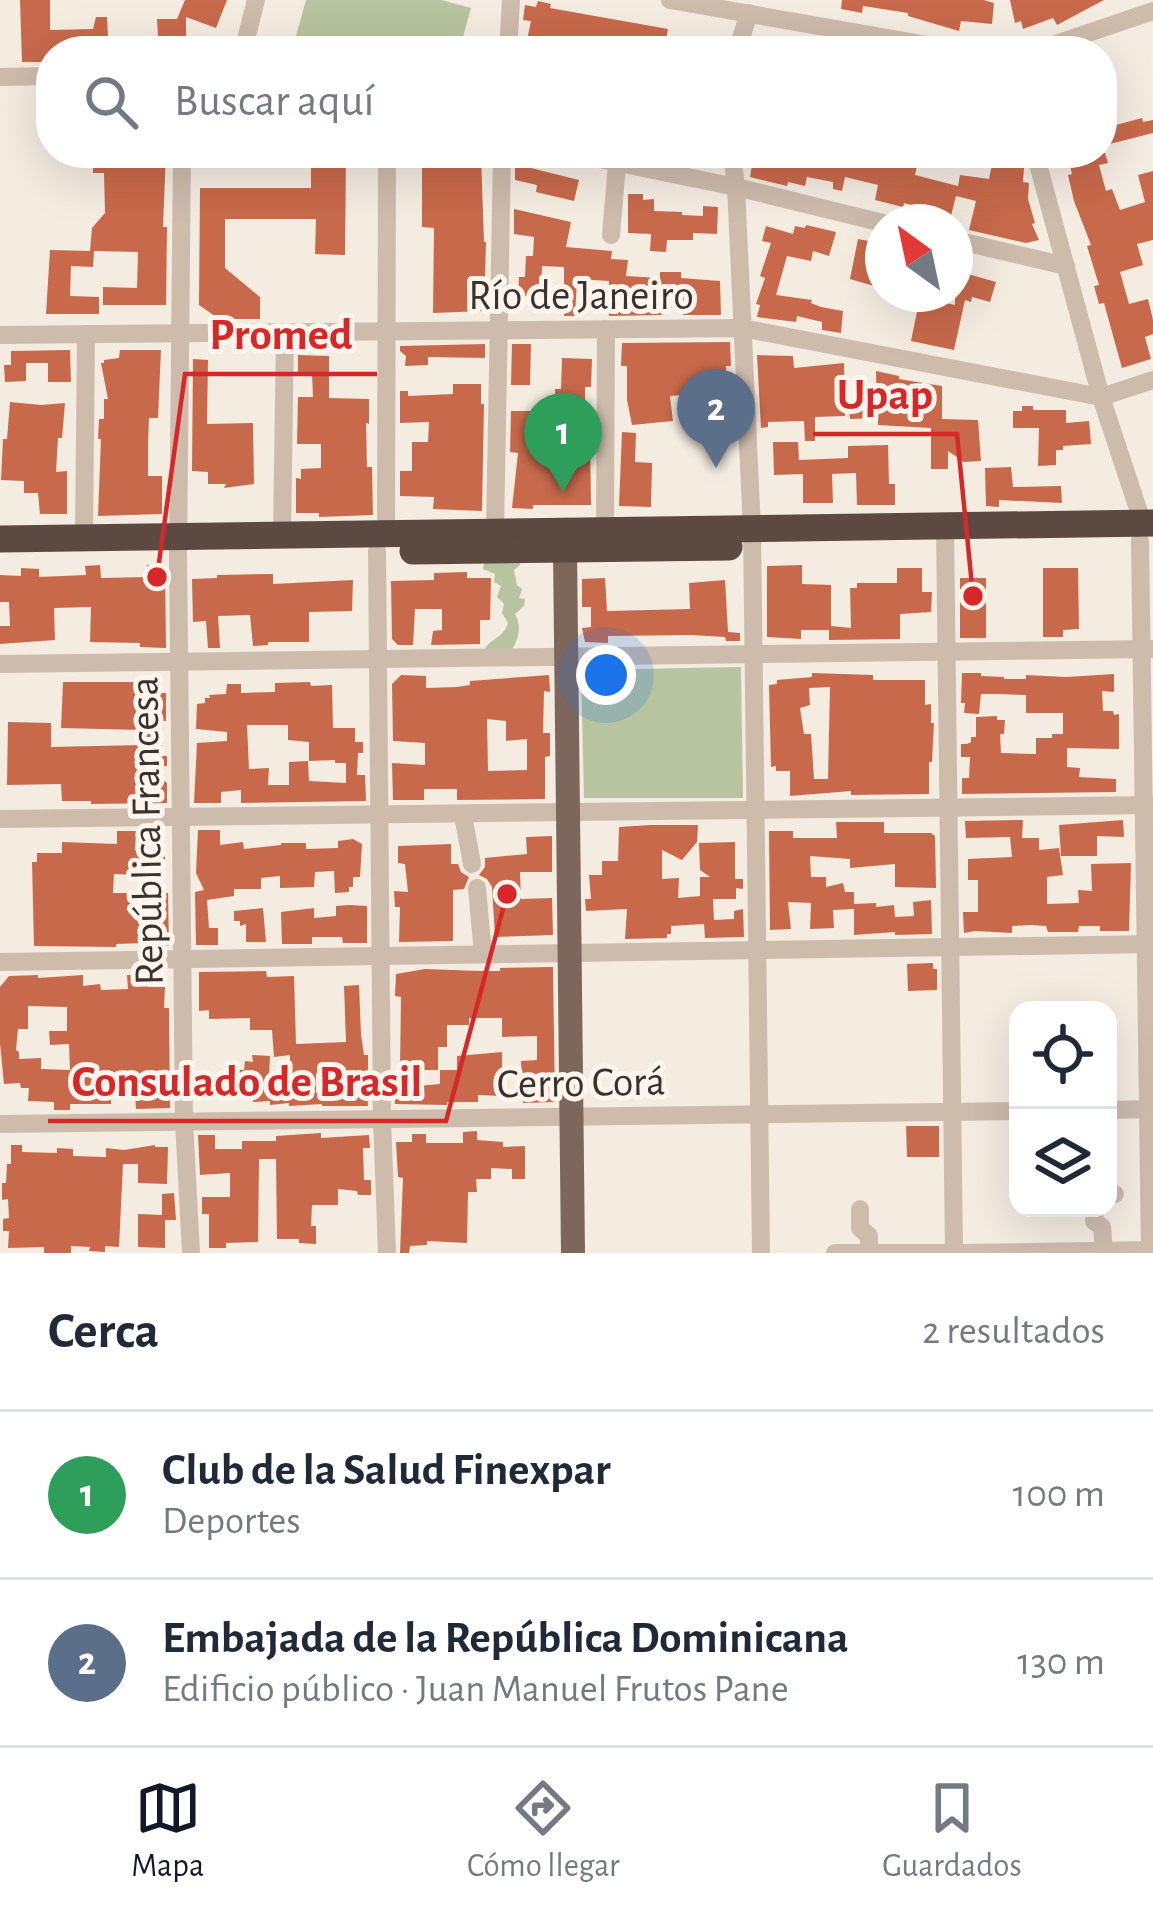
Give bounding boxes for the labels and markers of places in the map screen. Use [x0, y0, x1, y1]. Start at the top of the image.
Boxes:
callout: Promed [185, 293, 377, 374]
callout: Upap [813, 353, 957, 434]
pin: 2 [677, 369, 755, 468]
pin: 1 [524, 393, 602, 492]
callout: Consulado de Brasil [48, 1040, 446, 1121]

